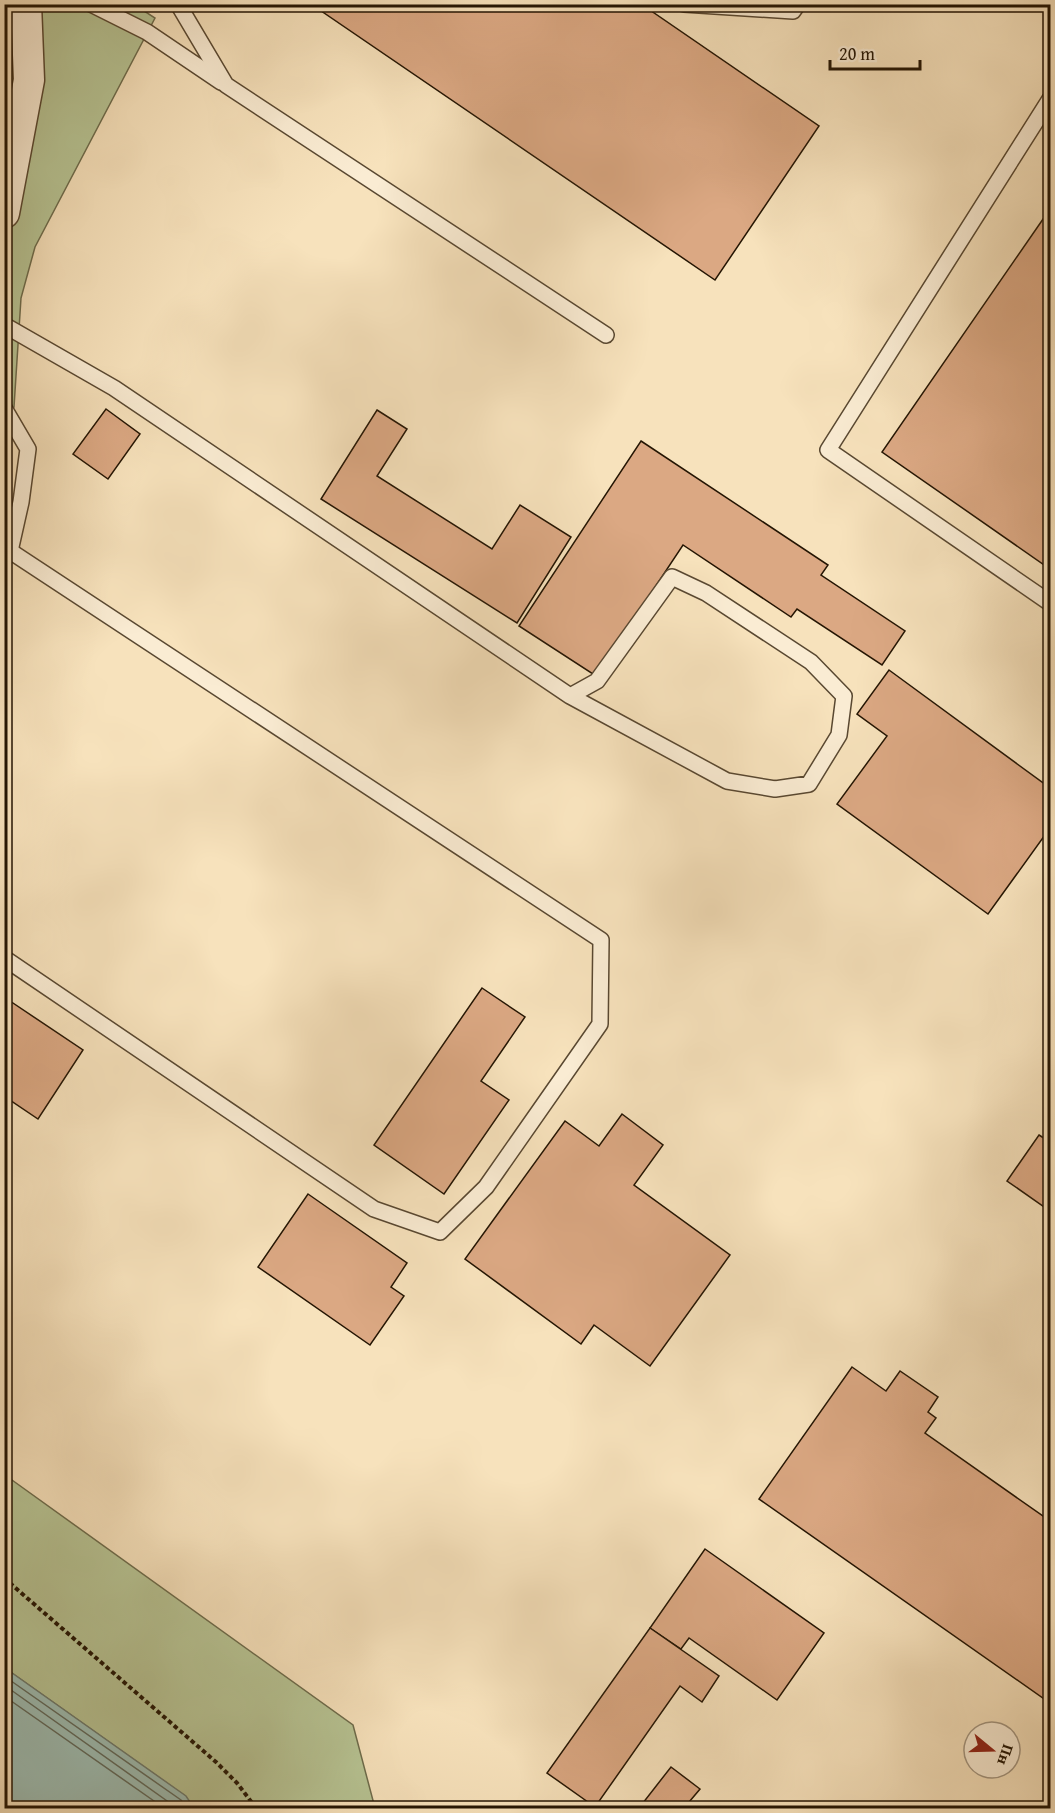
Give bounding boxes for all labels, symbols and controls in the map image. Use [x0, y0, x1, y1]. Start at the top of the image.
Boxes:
scale bar [830, 33, 920, 71]
text: 20 m [839, 40, 875, 67]
north arrow [962, 1720, 1022, 1780]
text: Пн [991, 1741, 1021, 1769]

